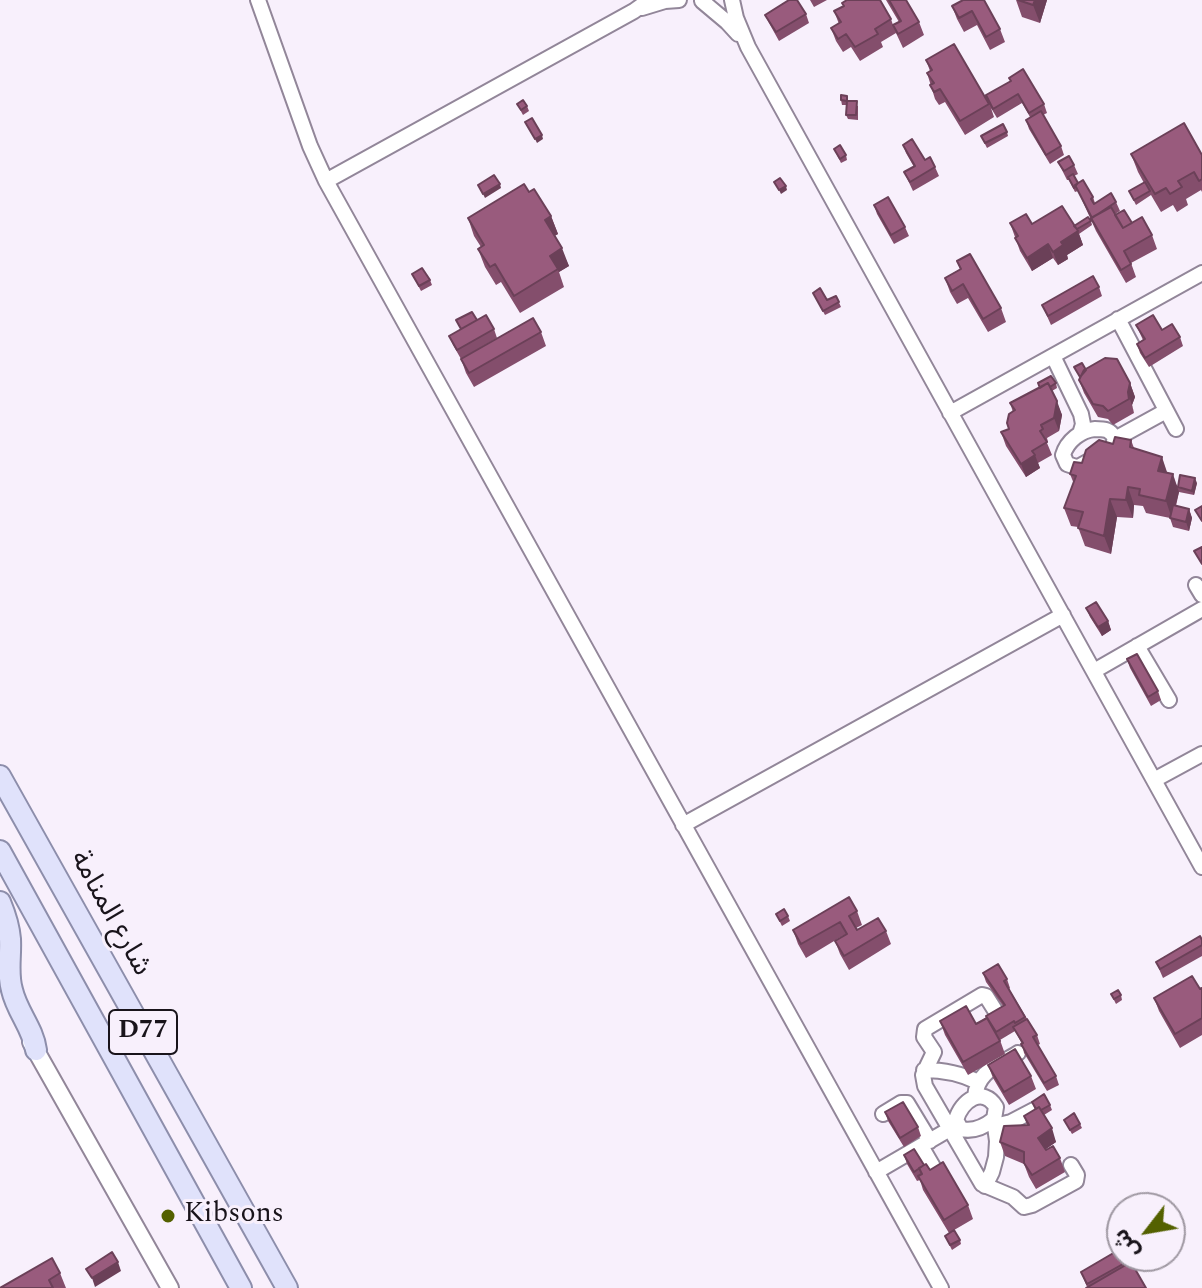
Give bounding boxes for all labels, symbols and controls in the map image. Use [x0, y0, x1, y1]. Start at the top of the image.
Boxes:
street label: شارع المنامة [61, 846, 157, 982]
road number: D77 [109, 1010, 177, 1054]
north arrow [1106, 1192, 1186, 1272]
place label: Kibsons [184, 1199, 284, 1233]
marker: Kibsons [159, 1207, 177, 1225]
text: ش [1105, 1222, 1149, 1265]

